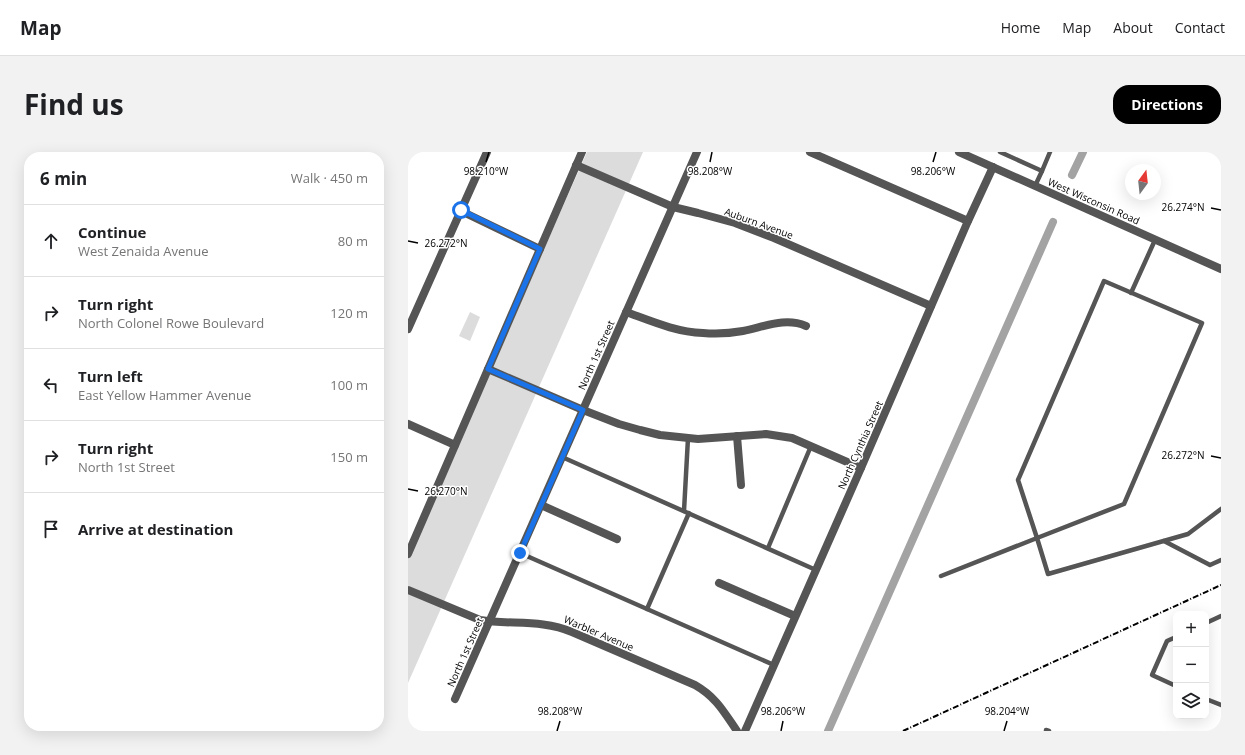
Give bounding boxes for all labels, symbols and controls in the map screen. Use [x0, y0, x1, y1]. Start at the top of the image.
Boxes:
text: Map [20, 15, 61, 41]
text: Home [1001, 18, 1040, 37]
text: Map [1062, 18, 1091, 37]
text: About [1113, 18, 1153, 37]
text: Contact [1175, 18, 1225, 37]
text: Find us [24, 85, 124, 123]
button: Directions [1113, 85, 1221, 124]
text: 98.210°W [464, 164, 509, 178]
text: 98.208°W [688, 164, 733, 178]
text: 98.206°W [911, 164, 956, 178]
north arrow [1125, 164, 1161, 200]
text: 6 min [40, 167, 87, 190]
text: Walk · 450 m [291, 169, 368, 187]
street label: West Wisconsin Road [1046, 174, 1142, 228]
text: 26.274°N [1161, 200, 1205, 214]
route start [452, 201, 470, 219]
street label: Auburn Avenue [723, 204, 796, 242]
text: Continue [78, 222, 146, 242]
icon: ahead [40, 230, 62, 252]
text: 80 m [338, 232, 368, 250]
text: 26.272°N [424, 236, 468, 250]
text: West Zenaida Avenue [78, 242, 209, 260]
text: Turn right [78, 294, 153, 314]
icon: right [40, 302, 62, 324]
text: 120 m [330, 304, 368, 322]
text: North Colonel Rowe Boulevard [78, 314, 264, 332]
street label: North 1st Street [574, 318, 618, 392]
text: Turn left [78, 366, 143, 386]
icon: left [40, 374, 62, 396]
text: 100 m [330, 376, 368, 394]
text: East Yellow Hammer Avenue [78, 386, 251, 404]
street label: North Cynthia Street [834, 398, 886, 492]
text: Turn right [78, 438, 153, 458]
icon: right [40, 446, 62, 468]
text: 150 m [330, 448, 368, 466]
text: 26.272°N [1161, 448, 1205, 462]
text: North 1st Street [78, 458, 175, 476]
text: 26.270°N [424, 484, 468, 498]
icon: arrive [40, 518, 62, 540]
text: Arrive at destination [78, 519, 233, 539]
route end [511, 544, 529, 562]
map controls [1173, 611, 1209, 719]
button: + [1173, 611, 1209, 647]
street label: Warbler Avenue [562, 612, 636, 654]
street label: North 1st Street [443, 615, 487, 689]
button: − [1173, 647, 1209, 683]
button: layers [1173, 683, 1209, 719]
text: 98.208°W [538, 704, 583, 718]
text: 98.206°W [761, 704, 806, 718]
text: 98.204°W [985, 704, 1030, 718]

